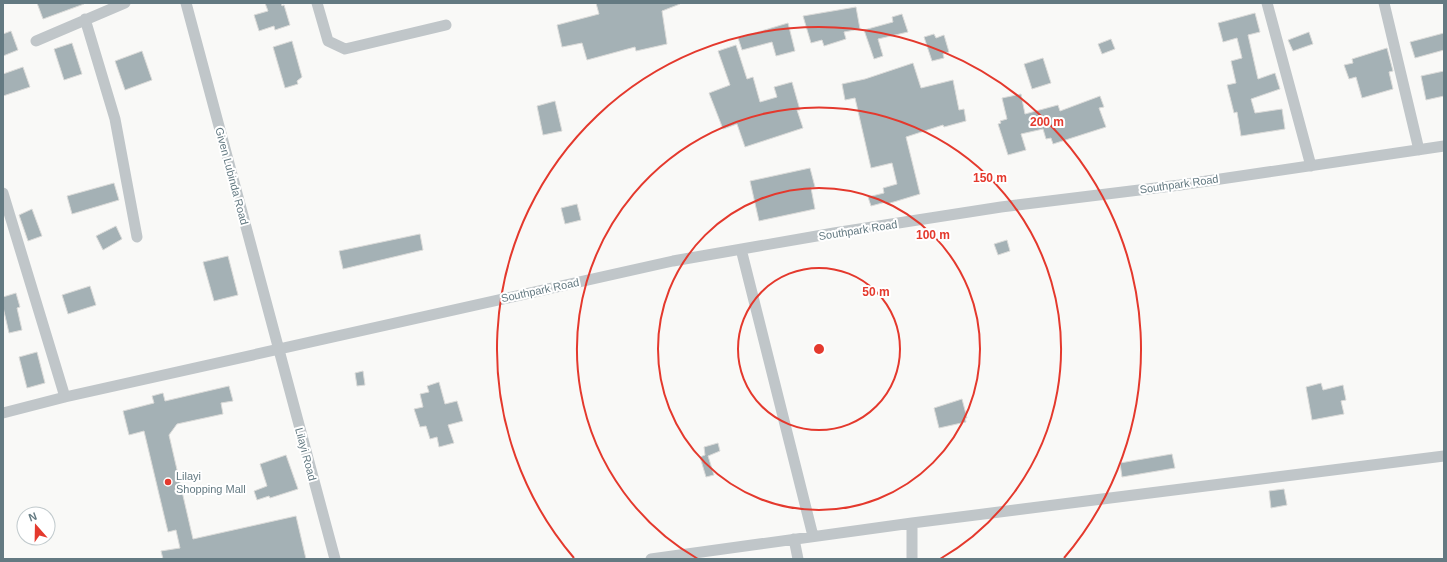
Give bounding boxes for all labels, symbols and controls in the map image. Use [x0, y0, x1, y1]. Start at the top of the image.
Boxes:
text: 200 m [1030, 115, 1064, 129]
street label: Given Lubinda Road [213, 126, 251, 226]
text: 150 m [973, 171, 1007, 185]
street label: Southpark Road [1139, 173, 1219, 195]
street label: Southpark Road [818, 218, 898, 242]
text: 100 m [916, 228, 950, 242]
street label: Southpark Road [500, 276, 580, 304]
text: 50 m [862, 285, 890, 299]
centre of rings [812, 342, 826, 356]
street label: Lilayi Road [293, 426, 319, 482]
place label: Lilayi Shopping Mall [176, 470, 246, 495]
marker: Lilayi Shopping Mall [163, 477, 173, 487]
north arrow [16, 506, 56, 546]
text: N [27, 510, 38, 524]

